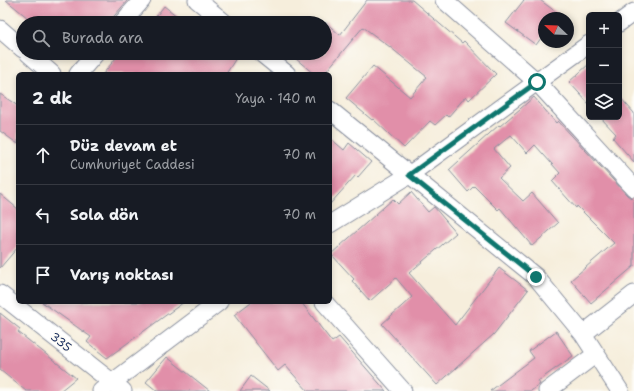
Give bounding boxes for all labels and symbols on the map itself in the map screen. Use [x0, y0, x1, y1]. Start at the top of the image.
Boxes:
north arrow [538, 12, 574, 48]
route start [528, 73, 546, 91]
route end [527, 268, 545, 286]
street label: 335 [47, 329, 75, 355]

